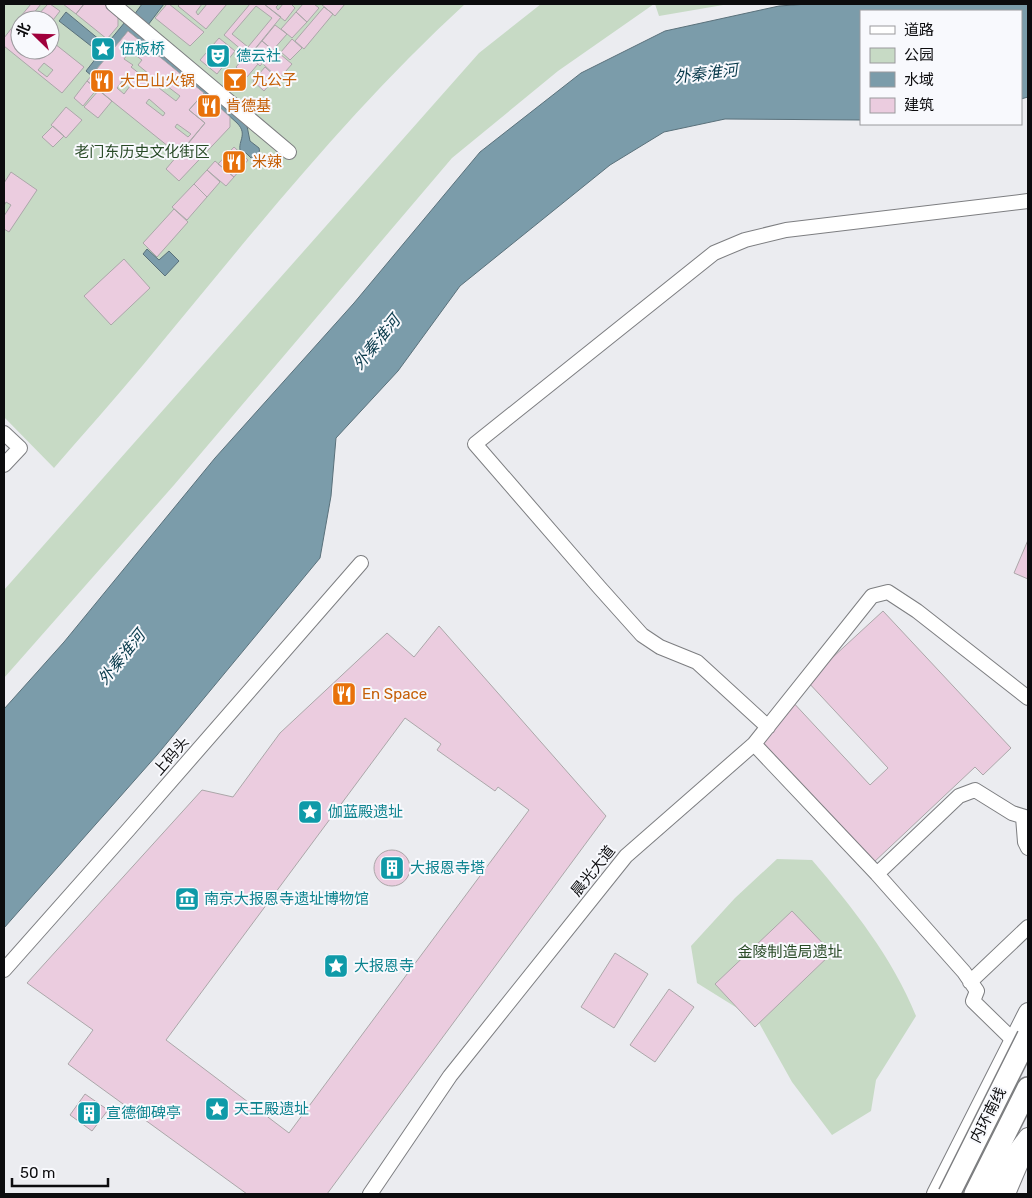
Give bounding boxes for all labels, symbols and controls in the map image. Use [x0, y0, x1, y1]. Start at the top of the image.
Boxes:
north arrow [10, 10, 60, 60]
legend [860, 10, 1022, 125]
text: 北 [13, 20, 34, 40]
text: 道路 [904, 21, 934, 39]
place icon: 伍板桥 [90, 36, 116, 62]
place label: 伍板桥 [120, 40, 165, 58]
theatre icon: 德云社 [205, 43, 231, 69]
text: 公园 [904, 46, 934, 64]
place label: 德云社 [236, 47, 281, 65]
water label: 外秦淮河 [673, 60, 742, 87]
bar icon: 九公子 [222, 67, 248, 93]
restaurant icon: 大巴山火锅 [89, 68, 115, 94]
place label: 九公子 [252, 71, 297, 89]
text: 水域 [904, 71, 934, 89]
place label: 大巴山火锅 [120, 72, 195, 90]
restaurant icon: 肯德基 [196, 93, 222, 119]
text: 建筑 [904, 96, 934, 114]
place label: 肯德基 [226, 97, 271, 115]
park label: 老门东历史文化街区 [74, 143, 210, 161]
restaurant icon: 米辣 [221, 149, 247, 175]
place label: 米辣 [252, 153, 282, 171]
water label: 外秦淮河 [349, 309, 406, 373]
water label: 外秦淮河 [94, 624, 151, 688]
restaurant icon: En Space [331, 681, 357, 707]
place label: En Space [362, 685, 427, 703]
street label: 上码头 [149, 733, 193, 779]
place icon: 伽蓝殿遗址 [297, 799, 323, 825]
place label: 伽蓝殿遗址 [328, 803, 403, 821]
street label: 晨光大道 [567, 842, 619, 900]
building icon: 大报恩寺塔 [379, 855, 405, 881]
place label: 大报恩寺塔 [410, 859, 485, 877]
museum icon: 南京大报恩寺遗址博物馆 [174, 886, 200, 912]
place label: 南京大报恩寺遗址博物馆 [204, 890, 369, 908]
park label: 金陵制造局遗址 [737, 943, 843, 961]
place icon: 大报恩寺 [323, 953, 349, 979]
place label: 大报恩寺 [354, 957, 414, 975]
street label: 内环南线 [966, 1084, 1010, 1146]
place icon: 天王殿遗址 [204, 1096, 230, 1122]
building icon: 宣德御碑亭 [76, 1100, 102, 1126]
place label: 天王殿遗址 [234, 1100, 309, 1118]
place label: 宣德御碑亭 [106, 1104, 181, 1122]
scale bar [12, 1156, 109, 1188]
text: 50 m [20, 1164, 55, 1182]

